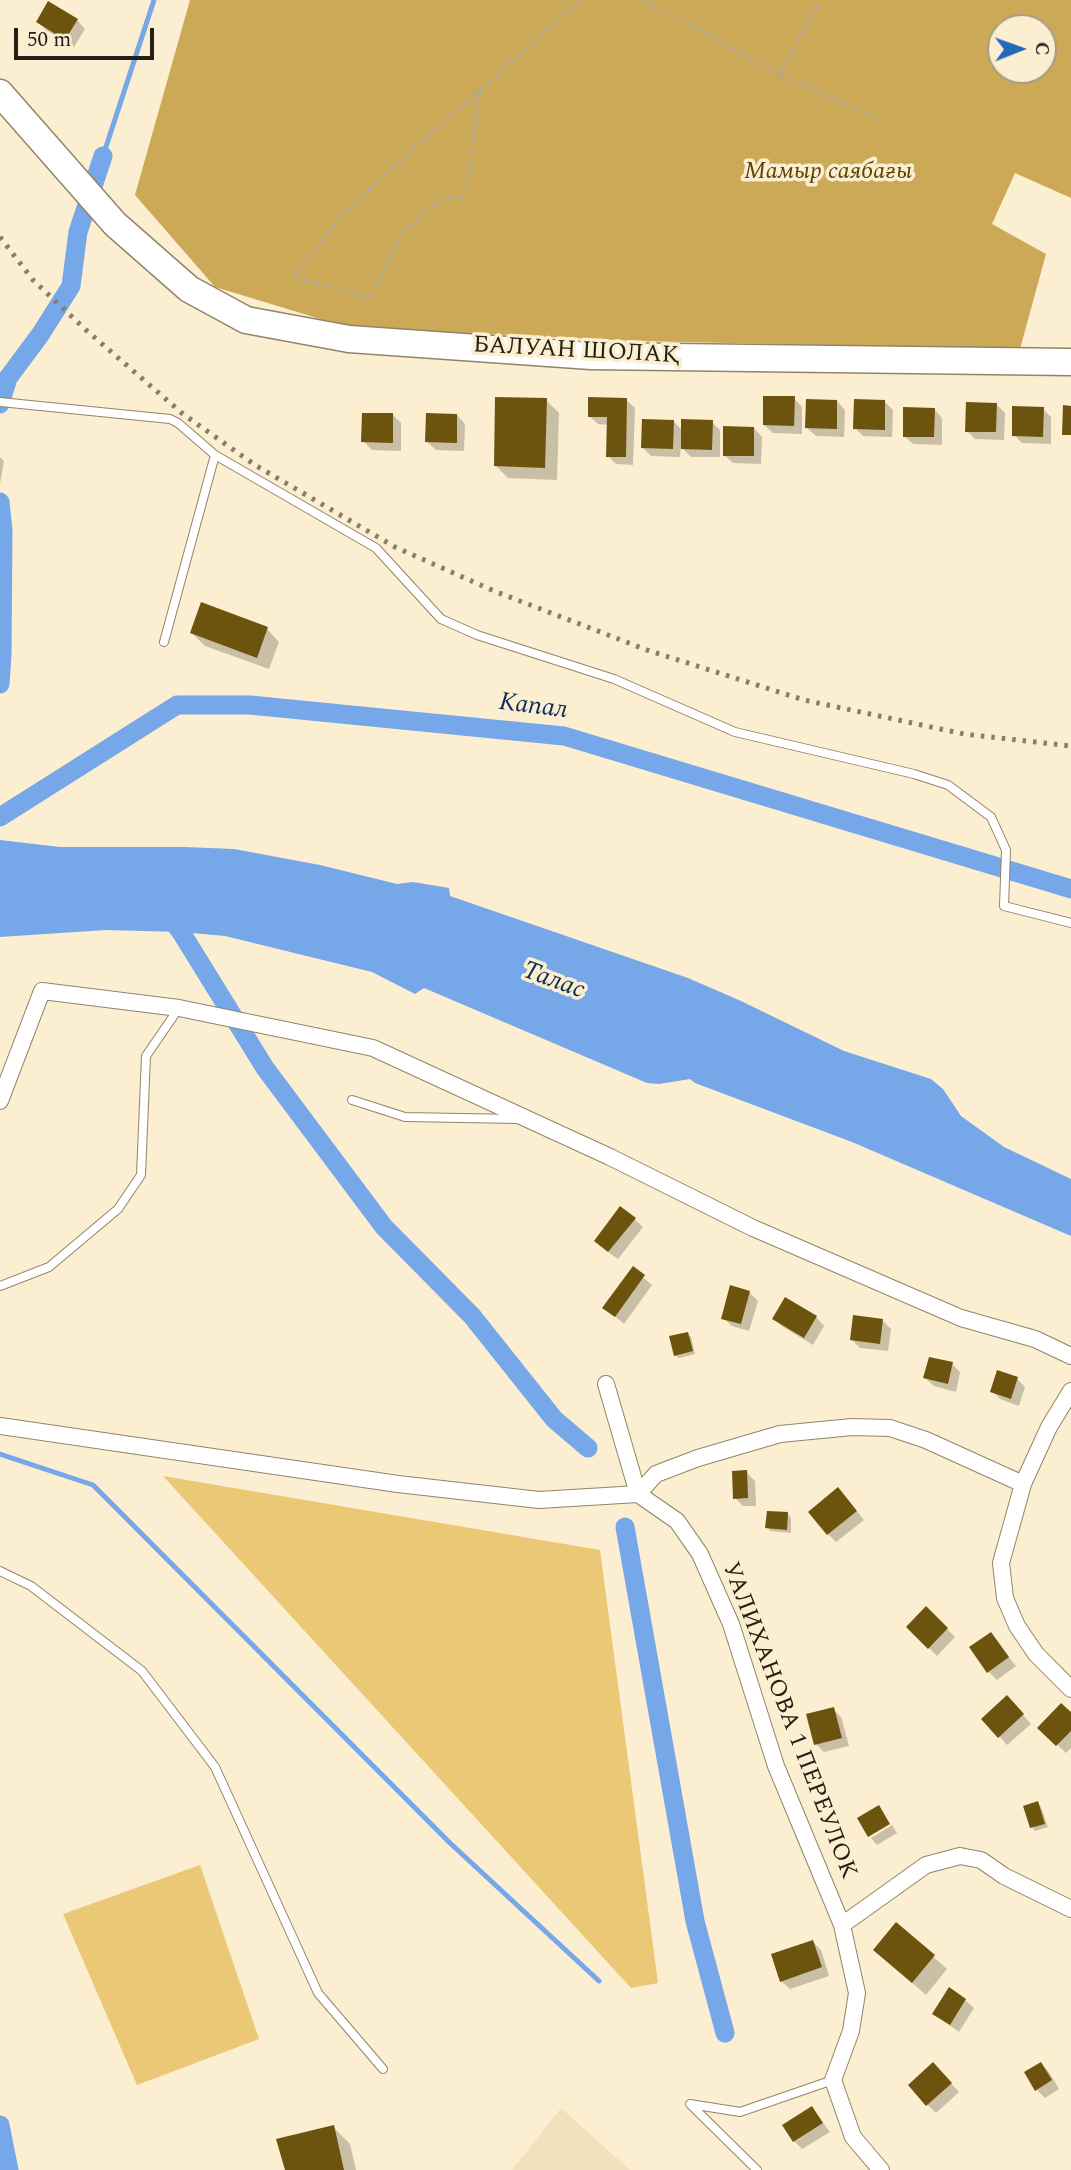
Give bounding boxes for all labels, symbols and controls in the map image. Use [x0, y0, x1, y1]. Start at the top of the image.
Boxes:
scale bar [18, 14, 158, 58]
north arrow [987, 14, 1057, 84]
text: 50 m [27, 24, 71, 56]
text: С [1027, 42, 1056, 56]
park label: Мамыр саябағы [744, 159, 912, 187]
street label: БАЛУАН ШОЛАҚ [472, 332, 680, 372]
water label: Капал [497, 688, 569, 728]
water label: Талас [518, 956, 588, 1008]
street label: УАЛИХАНОВА 1 ПЕРЕУЛОК [714, 1559, 862, 1883]

